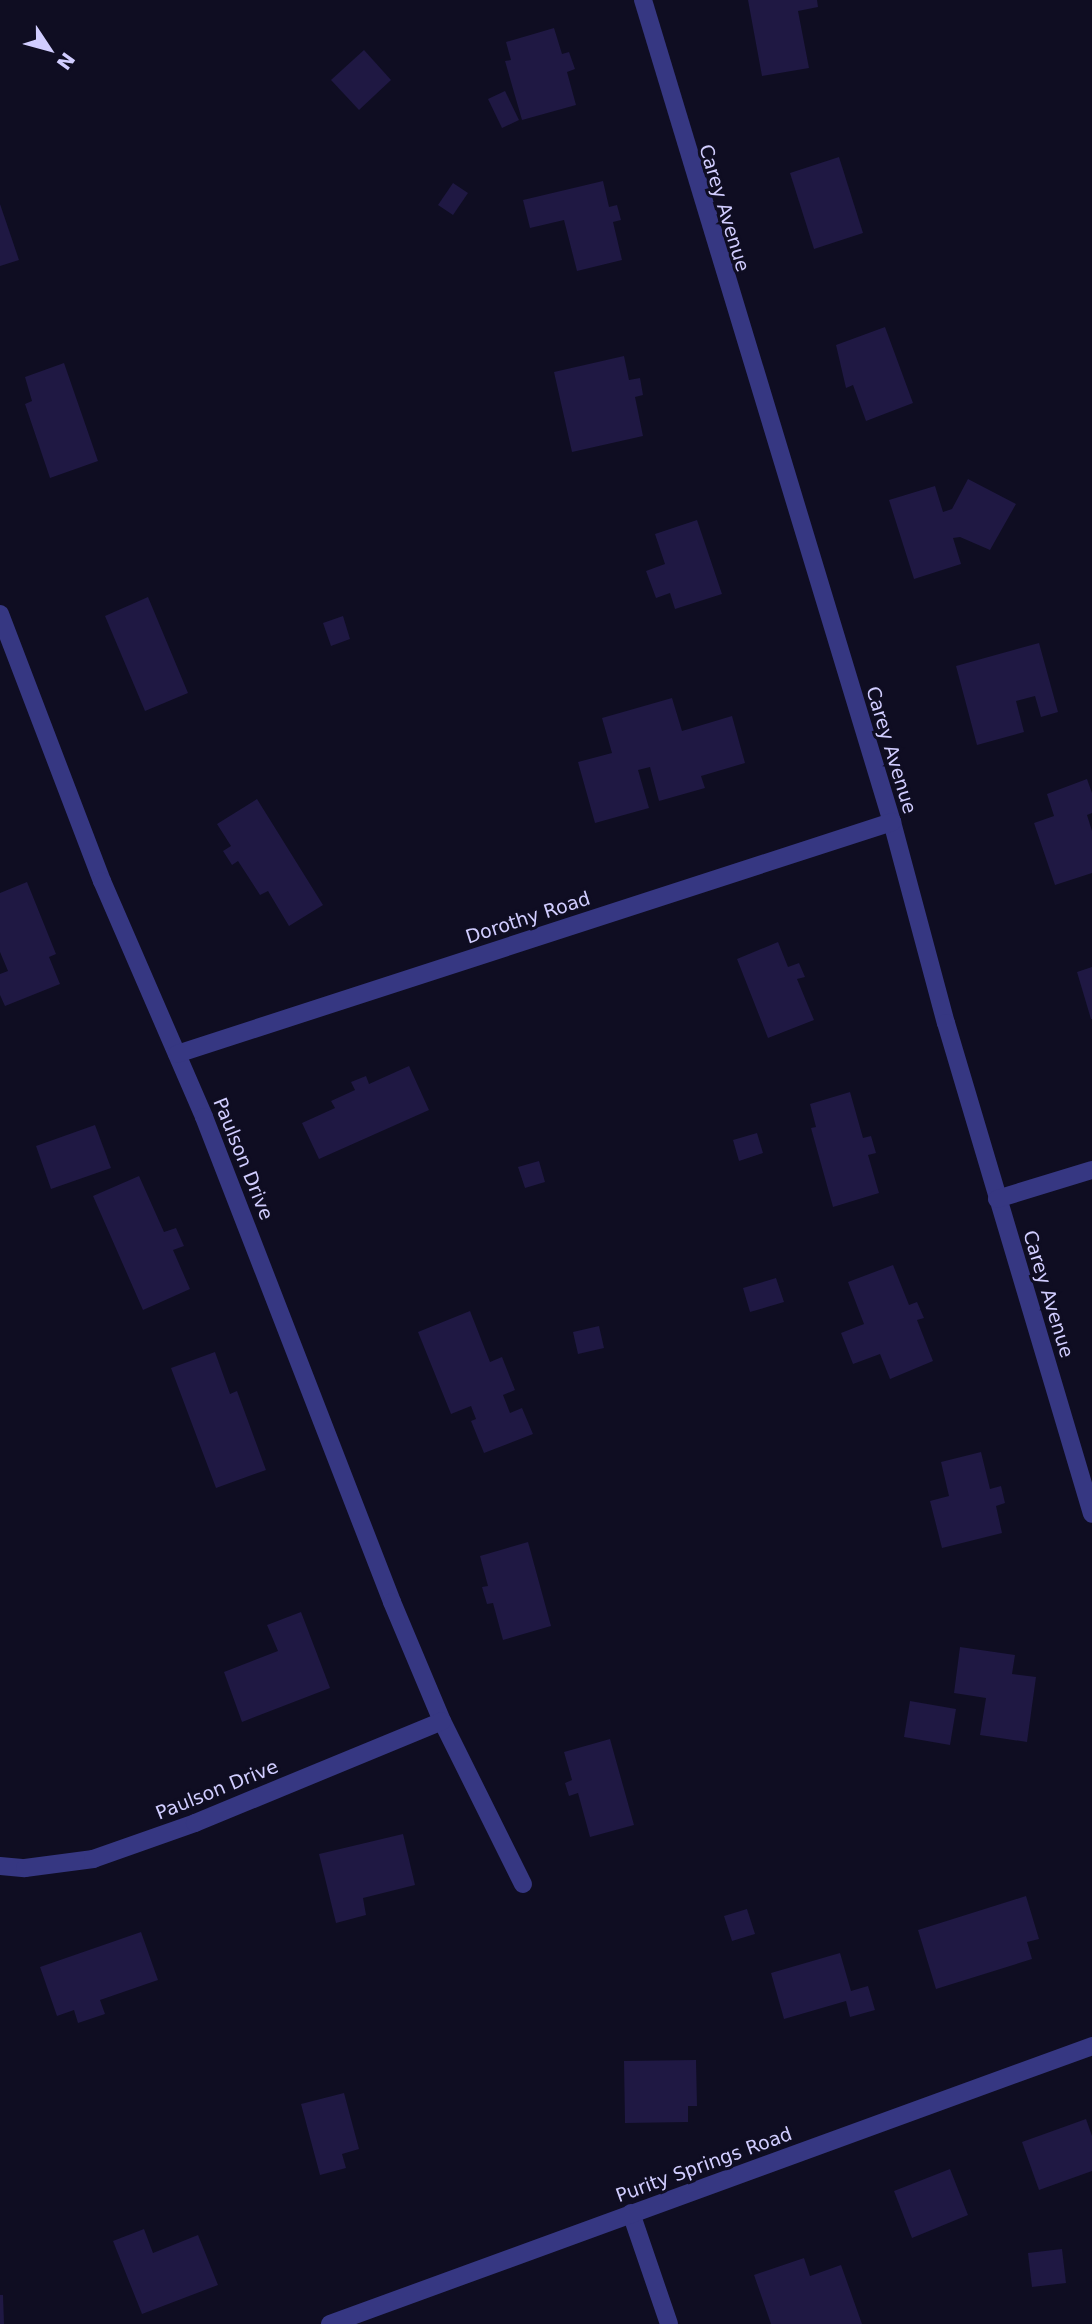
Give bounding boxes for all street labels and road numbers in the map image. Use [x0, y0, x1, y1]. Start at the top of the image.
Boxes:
street label: Carey Avenue [694, 142, 754, 274]
street label: Carey Avenue [861, 684, 921, 816]
street label: Dorothy Road [463, 887, 593, 949]
street label: Paulson Drive [208, 1095, 278, 1223]
street label: Carey Avenue [1018, 1228, 1078, 1360]
street label: Paulson Drive [153, 1755, 281, 1825]
street label: Purity Springs Road [613, 2122, 795, 2208]

